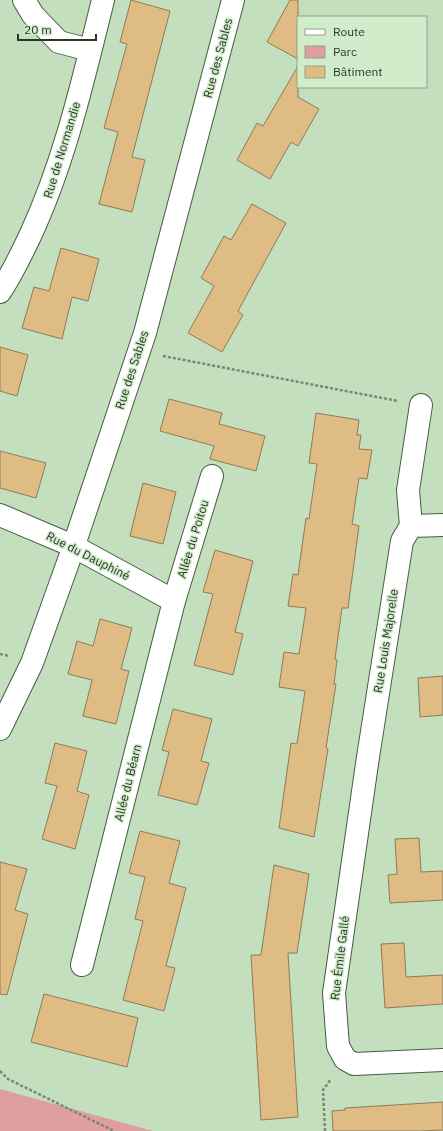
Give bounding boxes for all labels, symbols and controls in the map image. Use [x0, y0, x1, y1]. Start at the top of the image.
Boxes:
scale bar [18, 16, 96, 42]
street label: Rue des Sables [200, 16, 235, 100]
legend [297, 16, 427, 88]
text: 20 m [24, 22, 52, 37]
text: Route [333, 24, 365, 39]
text: Parc [333, 44, 357, 59]
text: Bâtiment [333, 64, 383, 79]
street label: Rue de Normandie [40, 99, 83, 200]
street label: Rue des Sables [112, 328, 151, 411]
street label: Allée du Poitou [173, 498, 212, 580]
street label: Rue du Dauphiné [44, 528, 133, 583]
street label: Rue Louis Majorelle [370, 588, 401, 694]
street label: Allée du Béarn [111, 743, 144, 823]
street label: Rue Émile Gallé [327, 915, 352, 1001]

